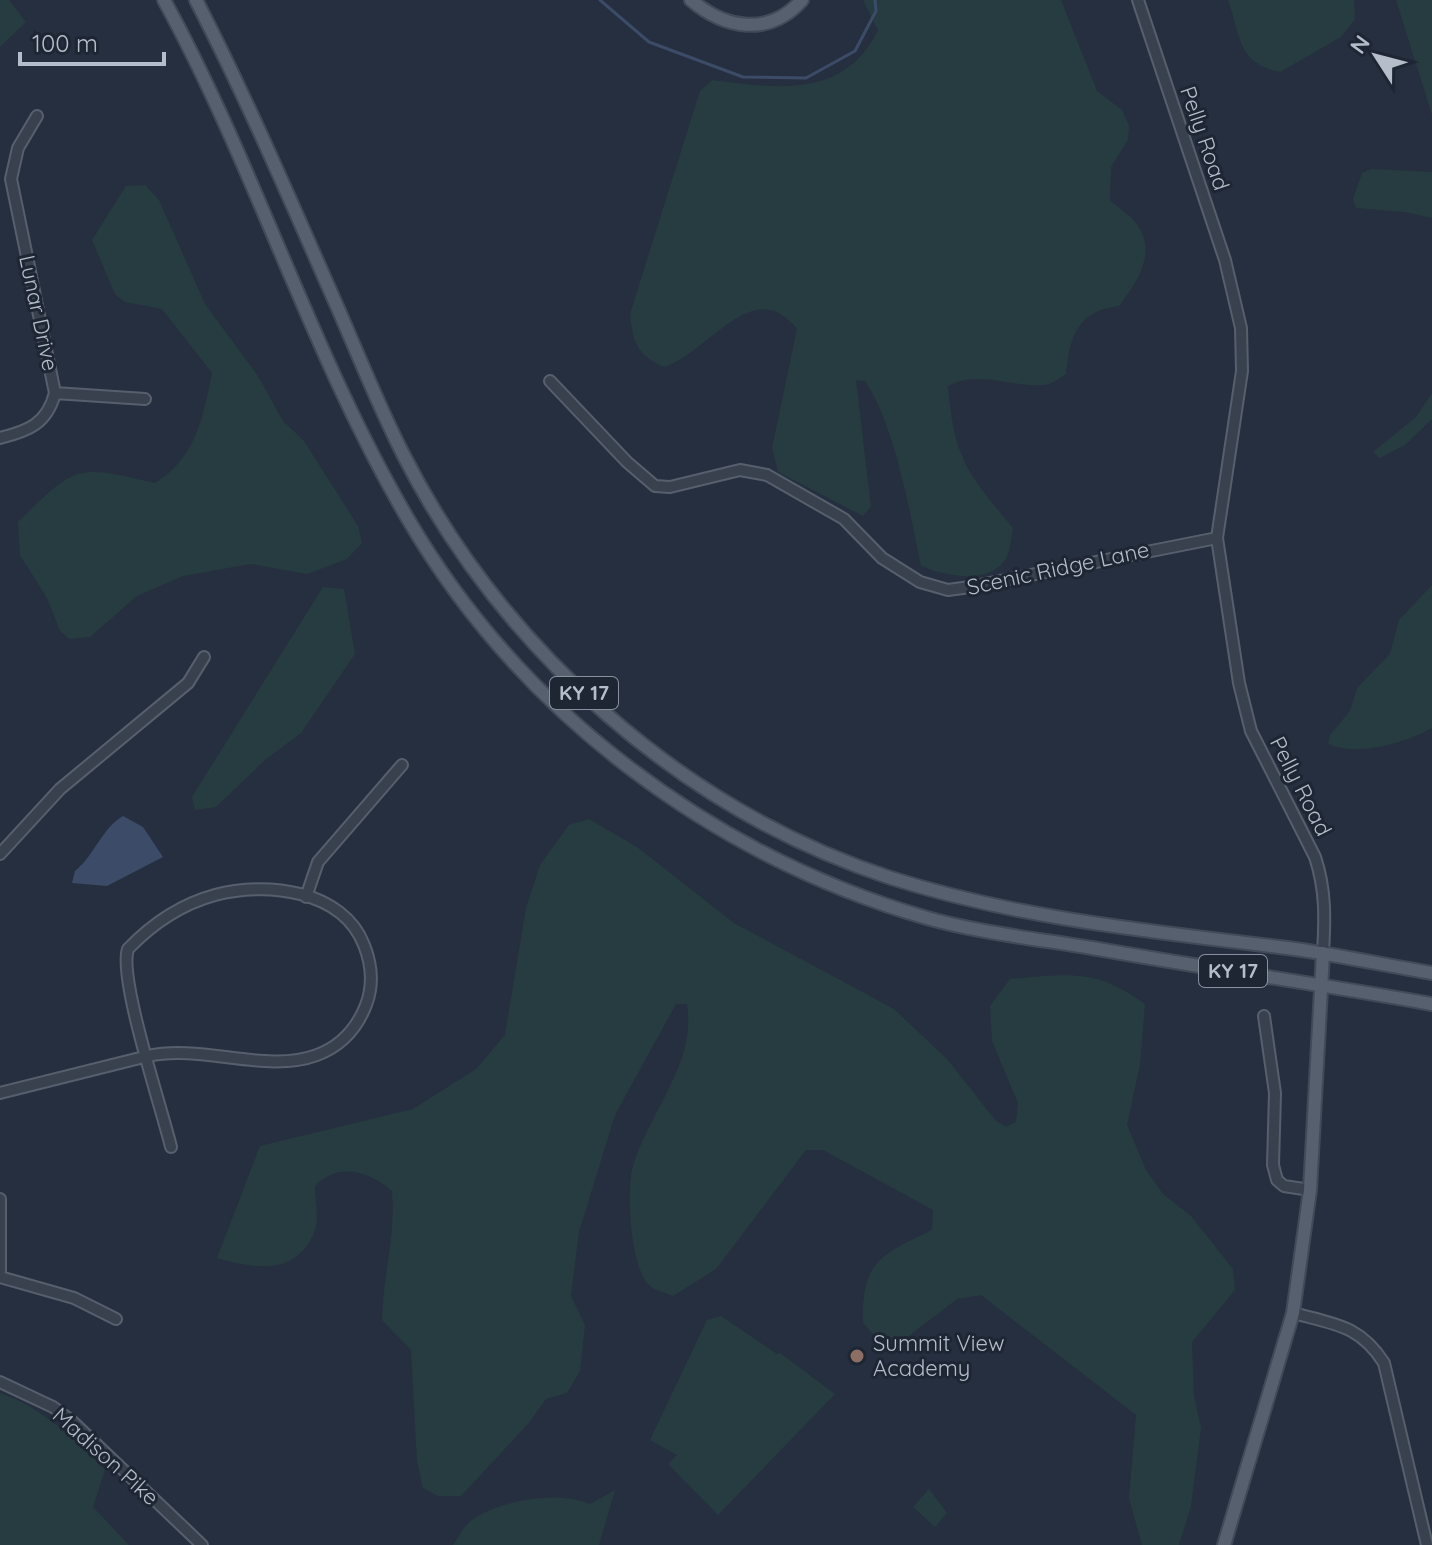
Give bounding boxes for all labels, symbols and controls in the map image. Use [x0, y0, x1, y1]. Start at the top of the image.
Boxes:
scale bar [20, 16, 164, 66]
north arrow [1336, 16, 1416, 96]
text: 100 m [32, 28, 98, 58]
text: N [1344, 29, 1376, 59]
street label: Pelly Road [1174, 82, 1236, 194]
street label: Lunar Drive [13, 253, 65, 373]
street label: Scenic Ridge Lane [964, 535, 1152, 601]
road number: KY 17 [550, 677, 618, 709]
street label: Pelly Road [1264, 731, 1338, 841]
road number: KY 17 [1199, 955, 1267, 987]
place label: Summit View Academy [873, 1329, 1005, 1382]
marker: Summit View Academy [848, 1347, 866, 1365]
street label: Madison Pike [47, 1401, 165, 1511]

